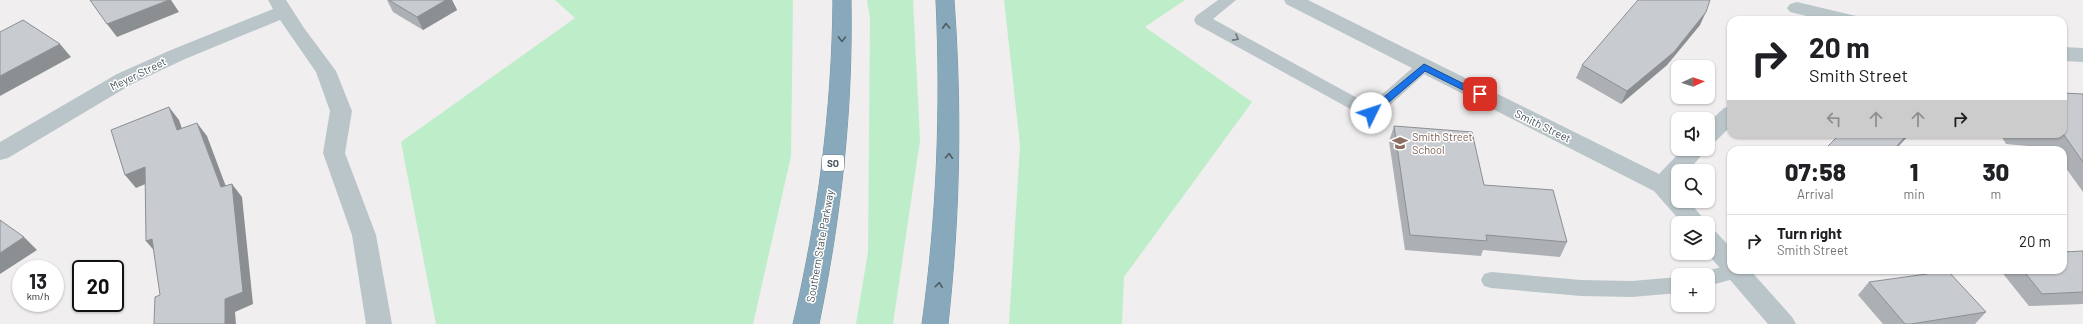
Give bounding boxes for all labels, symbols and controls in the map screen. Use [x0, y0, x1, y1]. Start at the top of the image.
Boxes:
one-way arrow [942, 23, 951, 29]
text: 20 m [1809, 30, 1870, 64]
icon: right [1743, 32, 1795, 84]
one-way arrow [1232, 34, 1239, 41]
one-way arrow [838, 36, 846, 42]
street label: Meyer Street [108, 54, 168, 93]
north arrow [1671, 60, 1715, 104]
map controls [1671, 60, 1715, 312]
text: Smith Street [1809, 64, 1908, 86]
pin [1463, 77, 1497, 111]
icon: arrive [1469, 83, 1491, 105]
position arrow [1350, 92, 1392, 134]
street label: Smith Street [1513, 106, 1573, 145]
icon: left [1823, 108, 1845, 130]
icon: ahead [1865, 108, 1887, 130]
icon: ahead [1907, 108, 1929, 130]
icon: right [1949, 108, 1971, 130]
button: sound [1671, 112, 1715, 156]
place label: Smith Street School [1412, 130, 1473, 156]
school or university icon: Smith Street School [1391, 134, 1409, 152]
one-way arrow [945, 153, 953, 159]
road number: SO [822, 155, 844, 171]
text: 07:58 [1785, 157, 1846, 186]
text: 1 [1910, 157, 1918, 186]
text: 30 [1982, 157, 2009, 186]
button: search [1671, 164, 1715, 208]
text: Arrival [1797, 186, 1833, 202]
text: min [1904, 186, 1925, 202]
text: m [1990, 186, 2001, 202]
street label: Southern State Parkway [803, 189, 836, 303]
button: layers [1671, 216, 1715, 260]
text: Turn right [1777, 224, 1842, 242]
icon: right [1743, 230, 1765, 252]
text: 20 m [2019, 232, 2051, 250]
text: Smith Street [1777, 242, 1849, 258]
speed limit sign: 20 [72, 260, 124, 312]
button: + [1671, 268, 1715, 312]
text: 13 [29, 269, 47, 293]
one-way arrow [934, 282, 943, 288]
text: km/h [27, 290, 49, 302]

